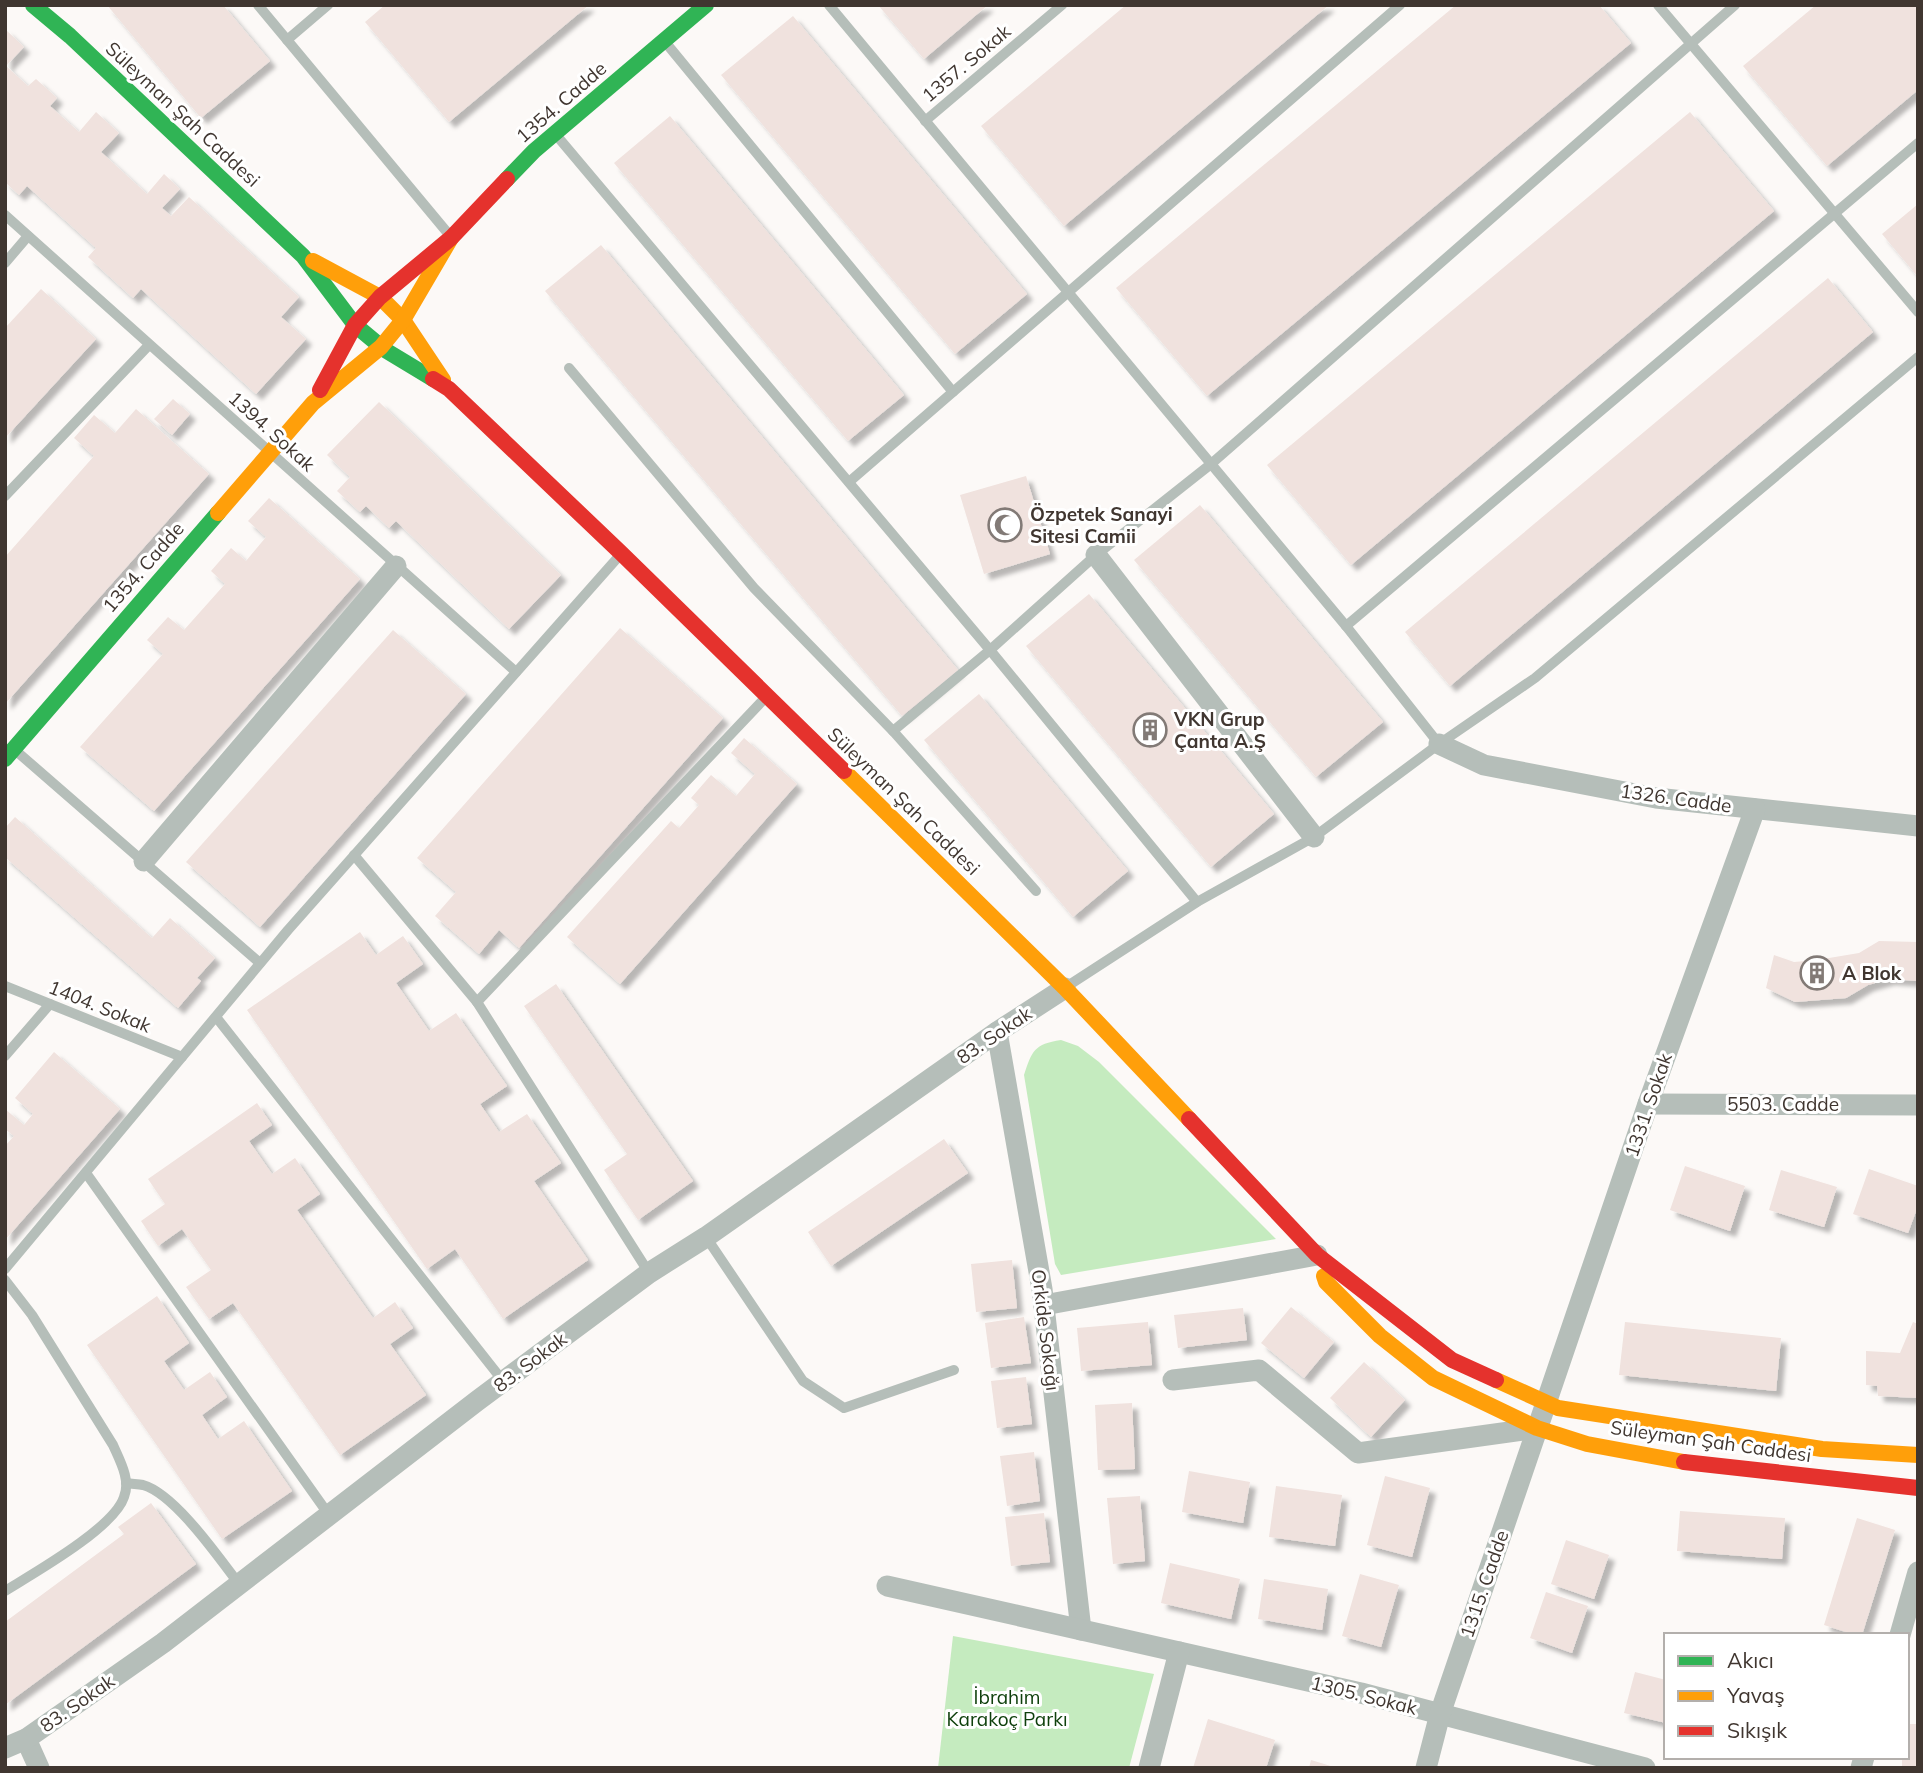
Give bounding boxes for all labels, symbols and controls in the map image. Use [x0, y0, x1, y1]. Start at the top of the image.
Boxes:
street label: 1357. Sokak [917, 19, 1015, 107]
street label: Süleyman Şah Caddesi [101, 36, 265, 192]
street label: 1354. Cadde [511, 56, 611, 148]
street label: 1394. Sokak [224, 386, 320, 476]
place label: Özpetek Sanayi Sitesi Camii [1030, 502, 1173, 548]
mosque icon: Özpetek Sanayi Sitesi Camii [986, 506, 1024, 544]
street label: 1354. Cadde [97, 517, 189, 617]
place label: VKN Grup Çanta A.Ş [1173, 707, 1266, 753]
building icon: VKN Grup Çanta A.Ş [1131, 711, 1169, 749]
street label: Süleyman Şah Caddesi [823, 722, 985, 880]
street label: 1326. Cadde [1619, 778, 1733, 818]
building icon: A Blok [1798, 954, 1836, 992]
place label: A Blok [1842, 961, 1902, 985]
street label: 1404. Sokak [45, 975, 155, 1038]
street label: 83. Sokak [952, 1001, 1036, 1069]
street label: 1331. Sokak [1619, 1050, 1677, 1160]
street label: 5503. Cadde [1727, 1092, 1839, 1116]
street label: Orkide Sokağı [1027, 1268, 1065, 1392]
street label: 83. Sokak [489, 1327, 572, 1397]
street label: Süleyman Şah Caddesi [1609, 1415, 1813, 1467]
street label: 1315. Cadde [1454, 1527, 1514, 1641]
legend [1664, 1633, 1909, 1759]
text: Akıcı [1727, 1647, 1774, 1673]
street label: 83. Sokak [35, 1668, 119, 1737]
street label: 1305. Sokak [1308, 1670, 1420, 1720]
text: Yavaş [1726, 1682, 1785, 1708]
park label: İbrahim Karakoç Parkı [947, 1685, 1067, 1731]
text: Sıkışık [1727, 1717, 1787, 1743]

